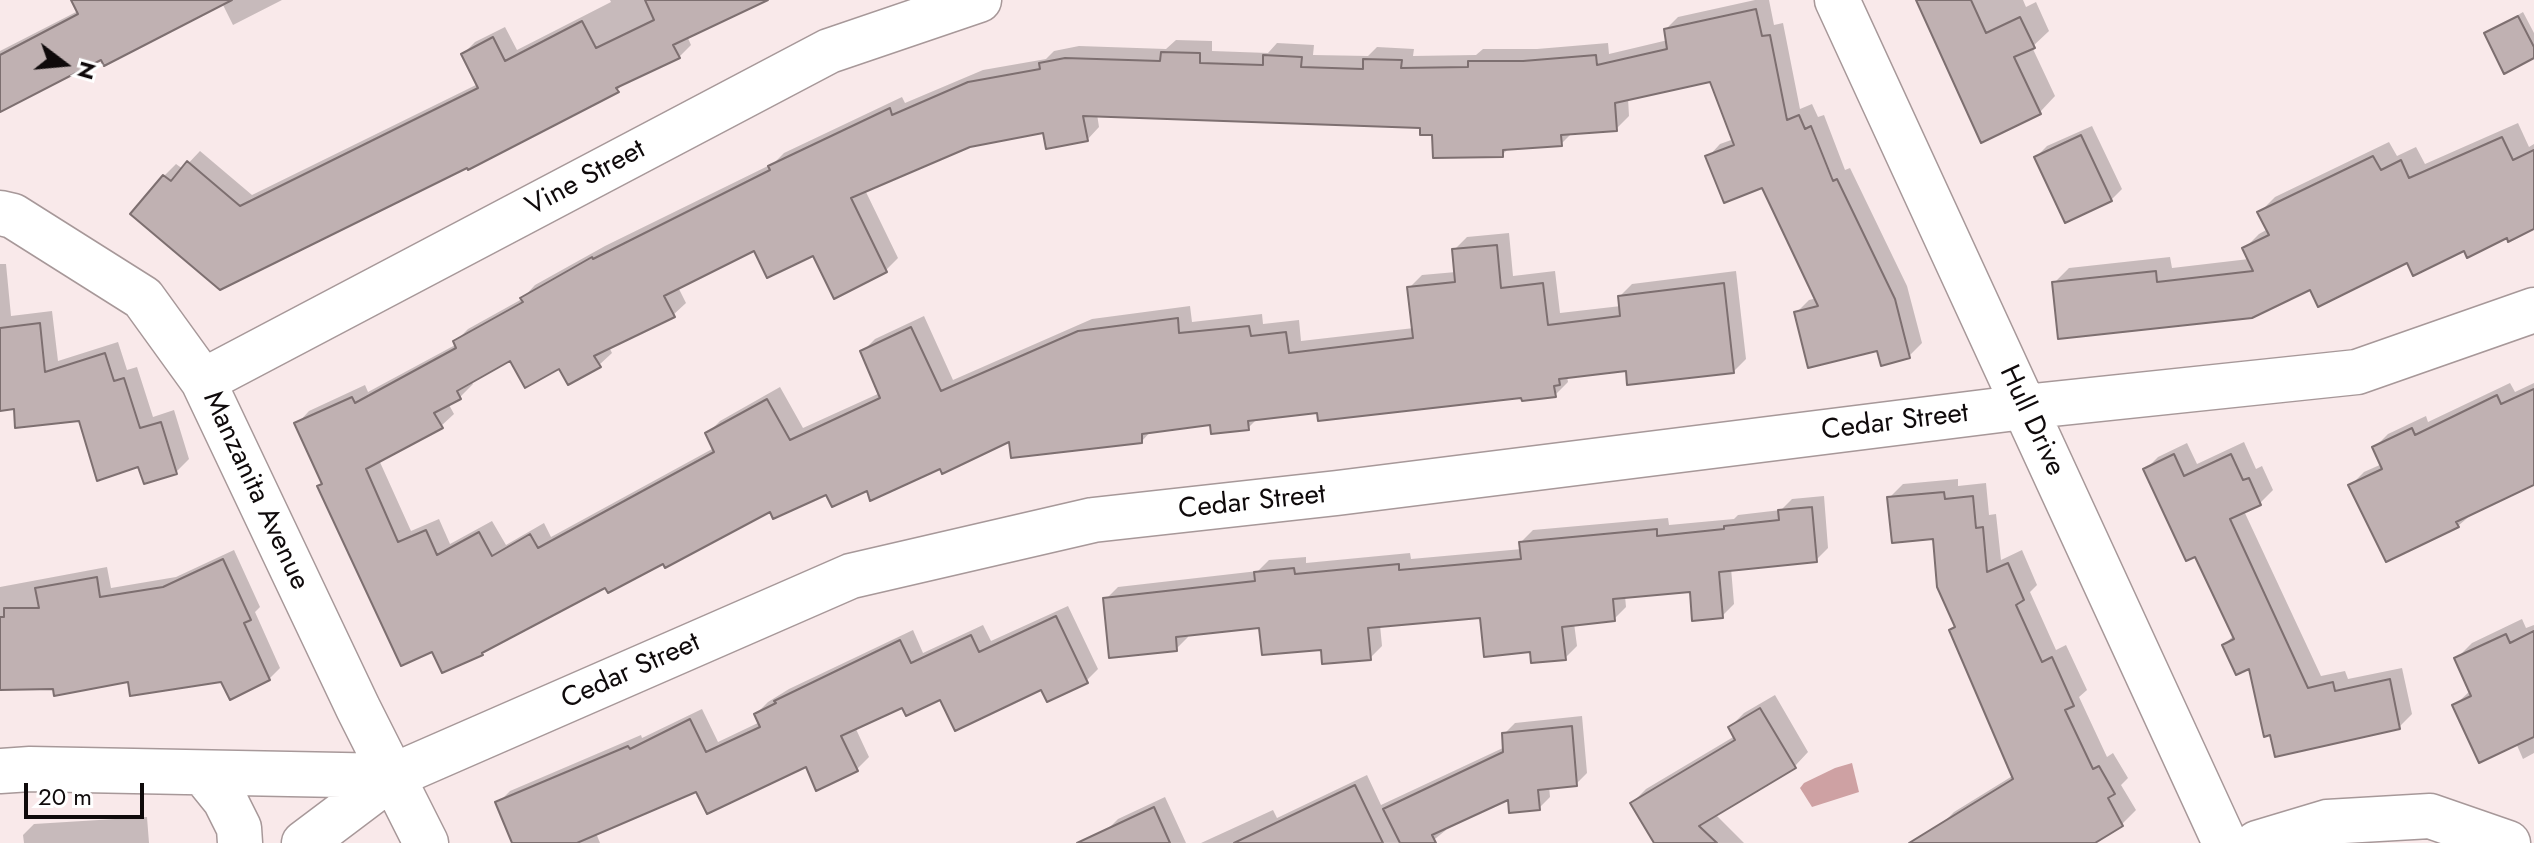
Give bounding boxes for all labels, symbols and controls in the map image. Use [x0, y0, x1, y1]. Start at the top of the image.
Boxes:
north arrow [24, 24, 104, 104]
text: N [69, 58, 105, 83]
street label: Vine Street [521, 134, 651, 224]
street label: Hull Drive [1991, 360, 2071, 482]
street label: Manzanita Avenue [194, 386, 316, 596]
street label: Cedar Street [1820, 397, 1970, 449]
street label: Cedar Street [1177, 479, 1327, 527]
street label: Cedar Street [557, 627, 705, 717]
scale bar [28, 767, 148, 817]
text: 20 m [38, 779, 92, 814]

